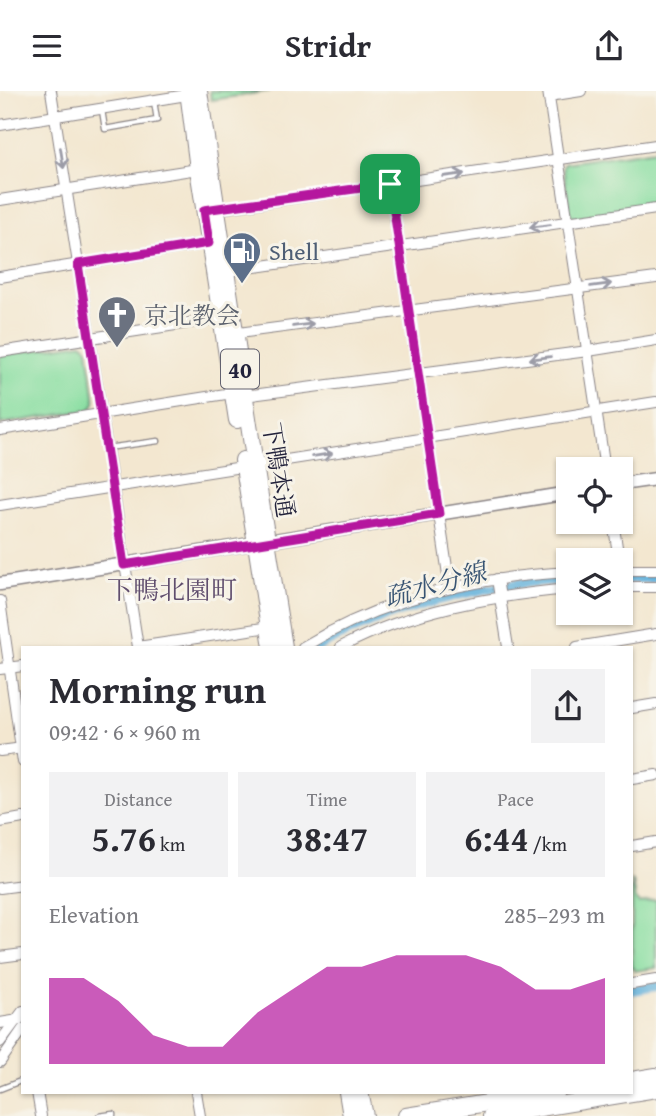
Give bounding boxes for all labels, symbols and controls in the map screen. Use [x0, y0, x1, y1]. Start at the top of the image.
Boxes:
text: Stridr [285, 22, 371, 69]
icon: menu [28, 27, 66, 65]
icon: share [590, 27, 628, 65]
one-way arrow [56, 147, 69, 169]
pin [360, 154, 420, 214]
icon: arrive [371, 165, 409, 203]
one-way arrow [442, 168, 465, 181]
one-way arrow [529, 220, 552, 233]
fuel station icon: Shell [221, 230, 263, 285]
place label: Shell [269, 234, 319, 269]
one-way arrow [589, 278, 612, 291]
church icon: 京北教会 [96, 294, 138, 349]
place label: 京北教会 [144, 298, 240, 333]
one-way arrow [291, 318, 314, 331]
road number: 40 [221, 349, 259, 389]
one-way arrow [529, 351, 552, 364]
street label: 下鴨本通 [254, 420, 304, 520]
one-way arrow [310, 448, 333, 461]
map controls [556, 457, 633, 625]
button: locate [556, 457, 633, 534]
button: layers [556, 548, 633, 625]
water label: 疏水分線 [380, 551, 493, 616]
district label: 下鴨北園町 [107, 570, 237, 609]
text: Morning run [49, 661, 266, 717]
button: share [531, 669, 605, 743]
text: 09:42 · 6 × 960 m [49, 715, 201, 748]
text: Distance [104, 785, 172, 813]
text: Time [307, 785, 347, 813]
text: Pace [497, 785, 534, 813]
text: 5.76 [92, 813, 156, 864]
text: 38:47 [286, 813, 368, 864]
text: 6:44 [464, 813, 529, 864]
text: km [156, 830, 185, 858]
text: /km [529, 830, 567, 858]
text: Elevation [49, 898, 139, 931]
text: 285–293 m [504, 898, 605, 931]

